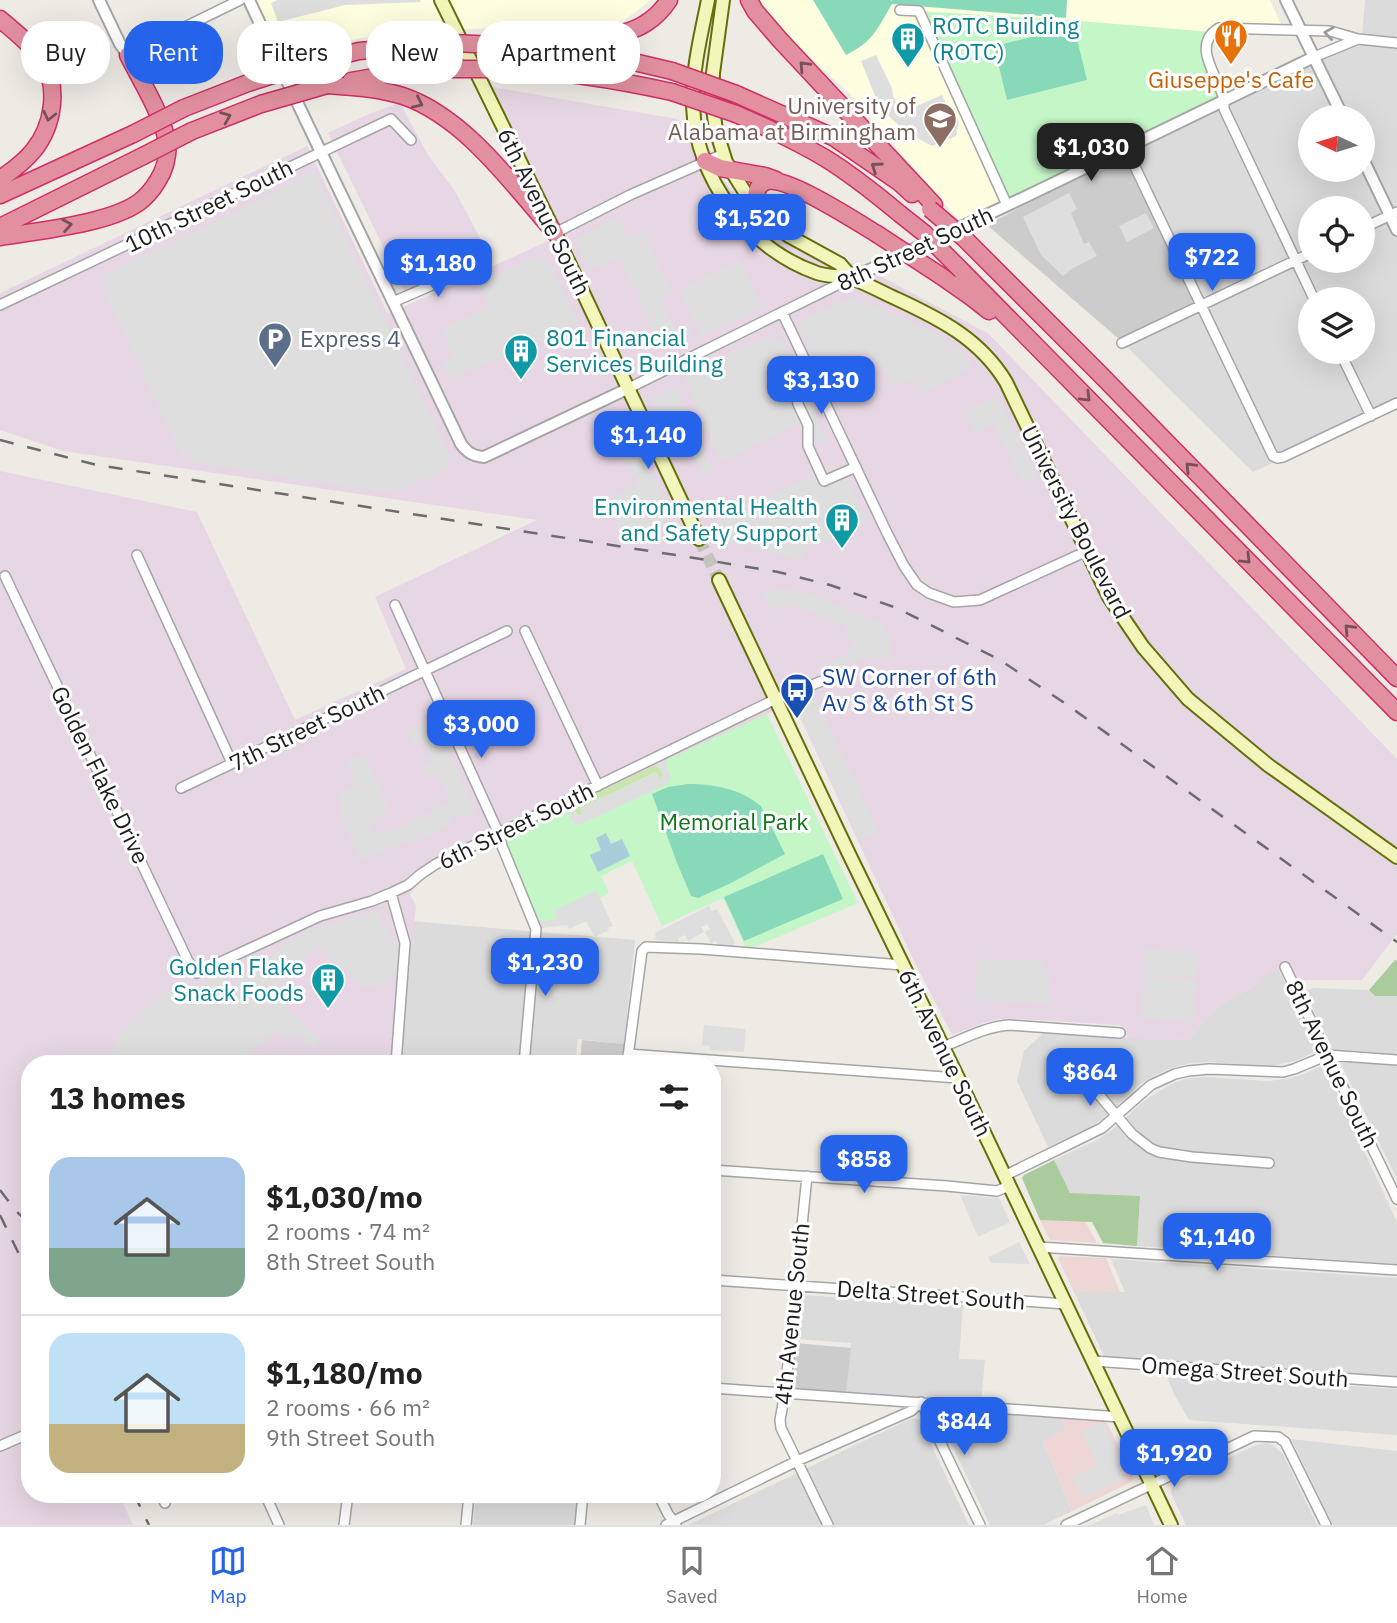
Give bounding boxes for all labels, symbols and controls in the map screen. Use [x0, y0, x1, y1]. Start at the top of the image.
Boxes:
place label: ROTC Building (ROTC) [932, 10, 1079, 66]
restaurant icon: Giuseppe's Cafe [1212, 17, 1250, 66]
building icon: ROTC Building (ROTC) [889, 20, 927, 69]
chip: Buy [21, 21, 110, 84]
chip: Rent [124, 21, 223, 84]
chip: Filters [237, 21, 352, 84]
chip: New [366, 21, 463, 84]
chip: Apartment [477, 21, 640, 84]
one-way arrow [1323, 26, 1335, 41]
one-way arrow [800, 61, 813, 74]
place label: Giuseppe's Cafe [1148, 64, 1314, 94]
place label: University of Alabama at Birmingham [668, 90, 916, 146]
one-way arrow [411, 95, 423, 109]
school or university icon: University of Alabama at Birmingham [921, 100, 959, 149]
north arrow [1298, 105, 1376, 182]
map controls [1298, 105, 1375, 364]
one-way arrow [43, 110, 57, 122]
one-way arrow [219, 111, 232, 125]
street label: 6th Avenue South [491, 123, 599, 300]
pin: $1,030 [1034, 124, 1148, 183]
text: $1,030 [1053, 131, 1129, 161]
street label: 10th Street South [120, 151, 297, 259]
one-way arrow [871, 163, 884, 175]
pin: $1,520 [695, 194, 809, 254]
button: locate [1298, 196, 1375, 273]
street label: 8th Street South [832, 199, 998, 297]
text: $1,520 [714, 202, 790, 232]
one-way arrow [61, 218, 73, 233]
pin: $722 [1171, 233, 1253, 293]
pin: $1,180 [381, 240, 495, 299]
text: $722 [1184, 241, 1240, 271]
text: $1,180 [400, 247, 476, 277]
button: layers [1298, 287, 1375, 364]
parking icon: Express 4 [256, 320, 294, 369]
place label: 801 Financial Services Building [546, 322, 723, 378]
place label: Express 4 [300, 323, 401, 353]
building icon: 801 Financial Services Building [502, 332, 540, 381]
pin: $3,130 [764, 356, 878, 416]
text: $3,130 [783, 364, 859, 394]
one-way arrow [1078, 388, 1091, 401]
pin: $1,140 [591, 412, 705, 471]
text: $1,140 [610, 419, 686, 449]
street label: University Boulevard [1015, 420, 1139, 623]
one-way arrow [1186, 462, 1199, 475]
place label: Environmental Health and Safety Support [594, 491, 818, 547]
building icon: Environmental Health and Safety Support [823, 501, 861, 550]
one-way arrow [1238, 550, 1251, 563]
one-way arrow [1345, 625, 1358, 638]
place label: SW Corner of 6th Av S & 6th St S [822, 661, 997, 717]
bus stop icon: SW Corner of 6th Av S & 6th St S [778, 671, 816, 720]
street label: 7th Street South [224, 677, 389, 778]
street label: Golden Flake Drive [45, 681, 157, 868]
pin: $3,000 [424, 700, 538, 760]
text: $3,000 [443, 708, 519, 738]
street label: 6th Street South [433, 775, 598, 876]
park label: Memorial Park [660, 806, 808, 836]
pin: $1,230 [488, 939, 602, 998]
text: $1,230 [507, 946, 583, 976]
place label: Golden Flake Snack Foods [169, 951, 304, 1007]
building icon: Golden Flake Snack Foods [309, 961, 347, 1010]
street label: 6th Avenue South [892, 964, 1000, 1141]
street label: 8th Avenue South [1279, 975, 1387, 1152]
pin: $864 [1049, 1048, 1131, 1108]
text: $864 [1062, 1056, 1118, 1086]
text: 13 homes [49, 1078, 186, 1117]
icon: filters [655, 1078, 693, 1116]
pin: $858 [823, 1136, 905, 1195]
text: $858 [836, 1143, 892, 1173]
text: $1,030/mo [266, 1177, 423, 1216]
icon: home [105, 1185, 189, 1269]
pin: $1,140 [1160, 1214, 1274, 1273]
text: 2 rooms · 74 m² [266, 1216, 430, 1246]
street label: 4th Avenue South [767, 1221, 815, 1406]
text: $1,140 [1179, 1221, 1255, 1251]
text: 8th Street South [266, 1246, 435, 1276]
street label: Delta Street South [836, 1272, 1026, 1316]
street label: Omega Street South [1140, 1349, 1350, 1393]
text: $1,180/mo [266, 1353, 423, 1392]
icon: home [105, 1361, 189, 1445]
text: 2 rooms · 66 m² [266, 1392, 430, 1422]
pin: $844 [923, 1398, 1005, 1457]
text: $844 [936, 1405, 992, 1435]
text: 9th Street South [266, 1422, 435, 1452]
pin: $1,920 [1117, 1430, 1231, 1489]
text: $1,920 [1136, 1437, 1212, 1467]
tab: Map [209, 1542, 247, 1608]
tab: Saved [666, 1542, 718, 1608]
tab: Home [1137, 1542, 1188, 1608]

